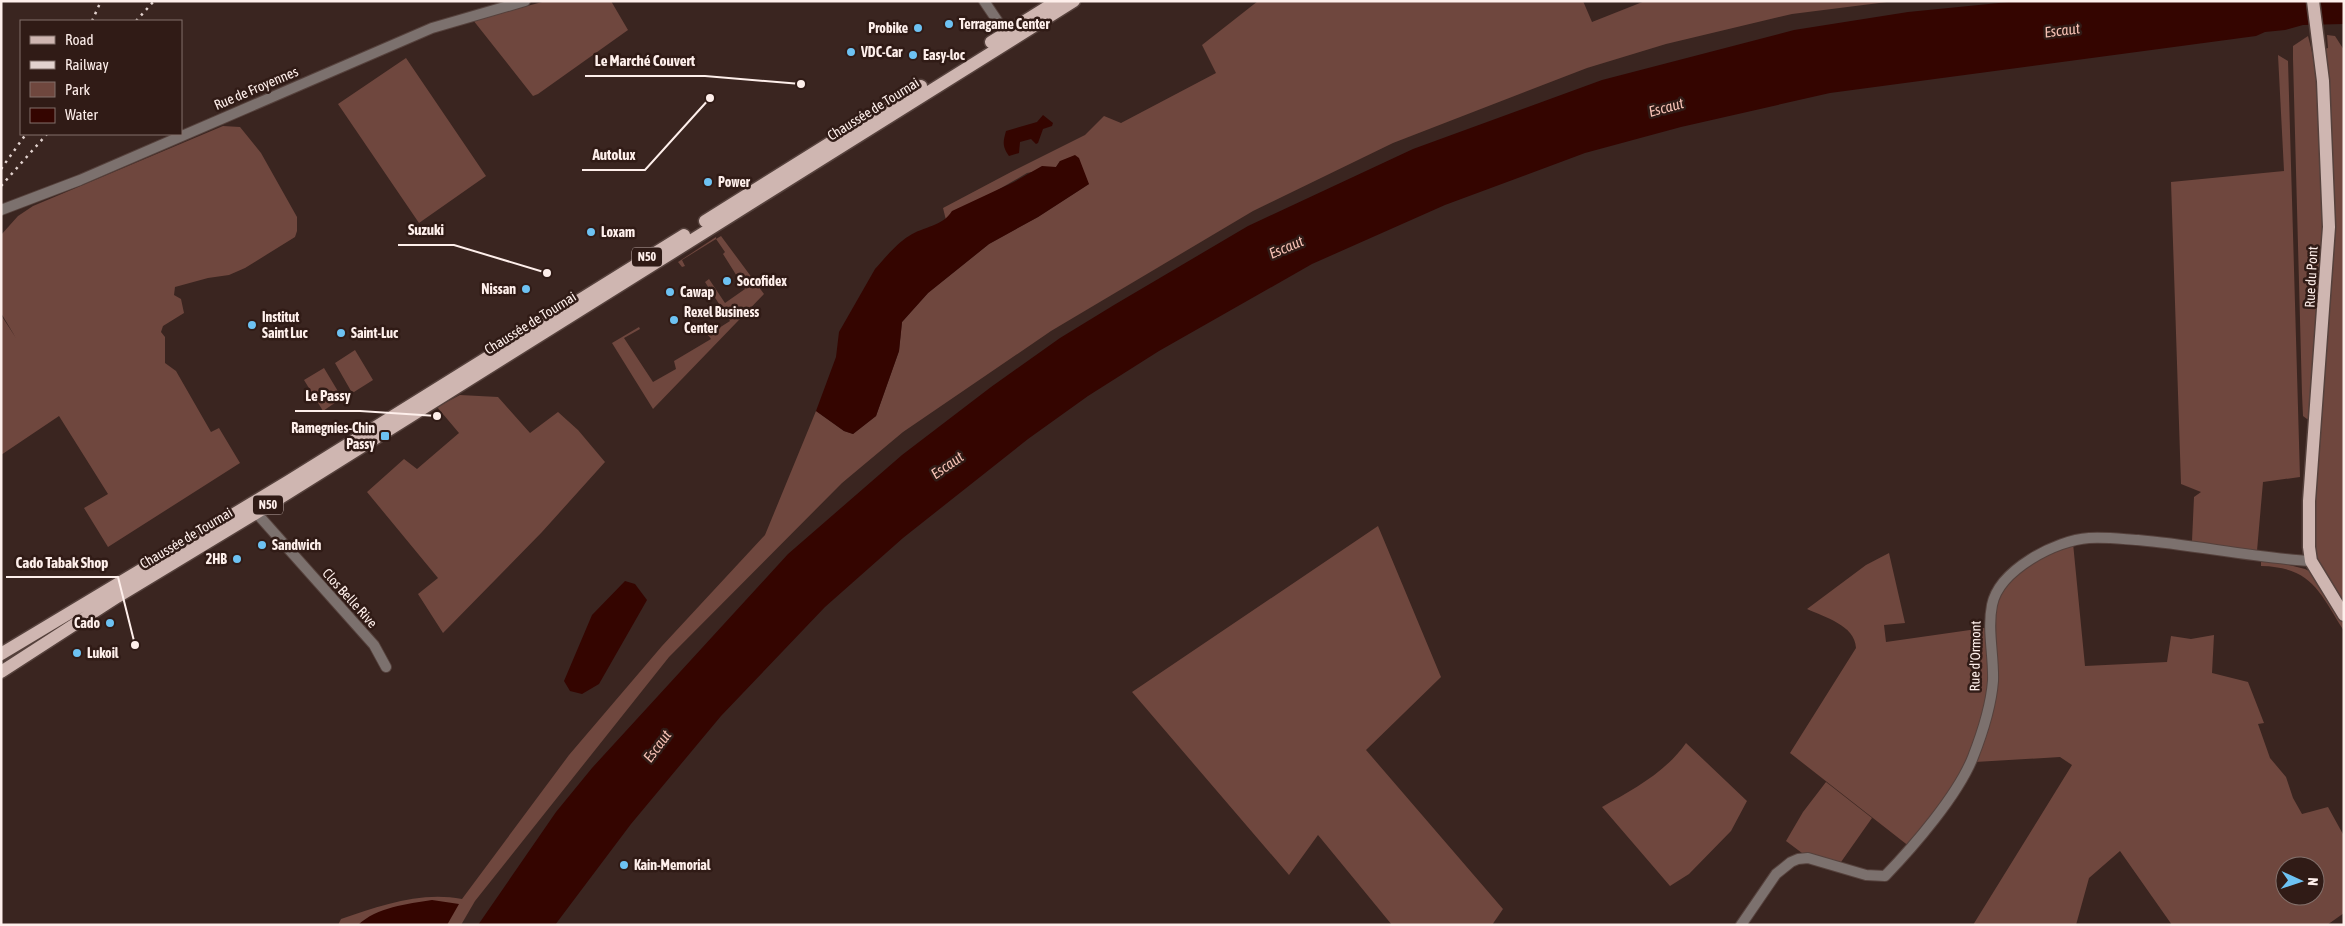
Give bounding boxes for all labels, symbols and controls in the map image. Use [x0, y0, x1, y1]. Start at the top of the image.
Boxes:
place label: Terragame Center [959, 16, 1050, 32]
marker: Terragame Center [943, 18, 955, 30]
water label: Escaut [2043, 19, 2081, 41]
legend [20, 20, 182, 135]
place label: Probike [868, 20, 908, 36]
marker: Probike [912, 22, 924, 34]
text: Road [65, 31, 94, 48]
place label: VDC-Car [860, 44, 903, 60]
callout: Le Marché Couvert [585, 46, 705, 76]
marker: VDC-Car [845, 46, 857, 58]
place label: Easy-loc [923, 47, 966, 63]
marker: Easy-loc [907, 49, 919, 61]
text: Le Marché Couvert [595, 52, 696, 69]
text: Railway [65, 56, 109, 73]
street label: Rue de Froyennes [212, 63, 300, 113]
street label: Chaussée de Tournai [824, 74, 922, 144]
text: Park [65, 81, 90, 98]
water label: Escaut [1647, 94, 1686, 120]
text: Water [65, 106, 98, 123]
callout: Autolux [582, 140, 645, 170]
text: Autolux [591, 146, 636, 163]
place label: Power [718, 174, 751, 190]
marker: Power [702, 176, 714, 188]
callout: Suzuki [398, 215, 454, 245]
text: Suzuki [408, 221, 444, 238]
place label: Loxam [601, 224, 635, 240]
marker: Loxam [585, 226, 597, 238]
water label: Escaut [1266, 232, 1306, 262]
street label: Rue du Pont [2301, 246, 2321, 308]
road number: N50 [632, 248, 662, 266]
place label: Socofidex [737, 273, 787, 289]
marker: Socofidex [721, 275, 733, 287]
place label: Nissan [481, 281, 516, 297]
marker: Nissan [520, 283, 532, 295]
place label: Cawap [680, 284, 715, 300]
marker: Cawap [664, 286, 676, 298]
street label: Chaussée de Tournai [481, 288, 579, 358]
place label: Rexel Business Center [684, 304, 759, 336]
place label: Institut Saint Luc [262, 309, 309, 341]
marker: Rexel Business Center [668, 314, 680, 326]
marker: Institut Saint Luc [246, 319, 258, 331]
place label: Saint-Luc [351, 325, 399, 341]
marker: Saint-Luc [335, 327, 347, 339]
callout: Le Passy [295, 381, 360, 411]
text: Le Passy [305, 387, 352, 404]
place label: Ramegnies-Chin Passy [291, 420, 375, 452]
marker: Ramegnies-Chin Passy [379, 430, 391, 442]
water label: Escaut [927, 447, 967, 482]
road number: N50 [253, 496, 283, 514]
street label: Chaussée de Tournai [137, 504, 235, 572]
place label: Sandwich [272, 537, 322, 553]
marker: Sandwich [256, 539, 268, 551]
callout: Cado Tabak Shop [6, 547, 118, 577]
place label: 2HB [206, 551, 227, 567]
marker: 2HB [231, 553, 243, 565]
text: Cado Tabak Shop [16, 554, 108, 571]
street label: Clos Belle Rive [319, 565, 381, 631]
place label: Cado [74, 615, 100, 631]
marker: Cado [104, 617, 116, 629]
street label: Rue d'Ormont [1966, 620, 1984, 692]
place label: Lukoil [87, 645, 119, 661]
marker: Lukoil [71, 647, 83, 659]
water label: Escaut [639, 726, 675, 765]
north arrow [2275, 856, 2325, 906]
place label: Kain-Memorial [634, 857, 711, 873]
marker: Kain-Memorial [618, 859, 630, 871]
text: N [2305, 877, 2321, 886]

